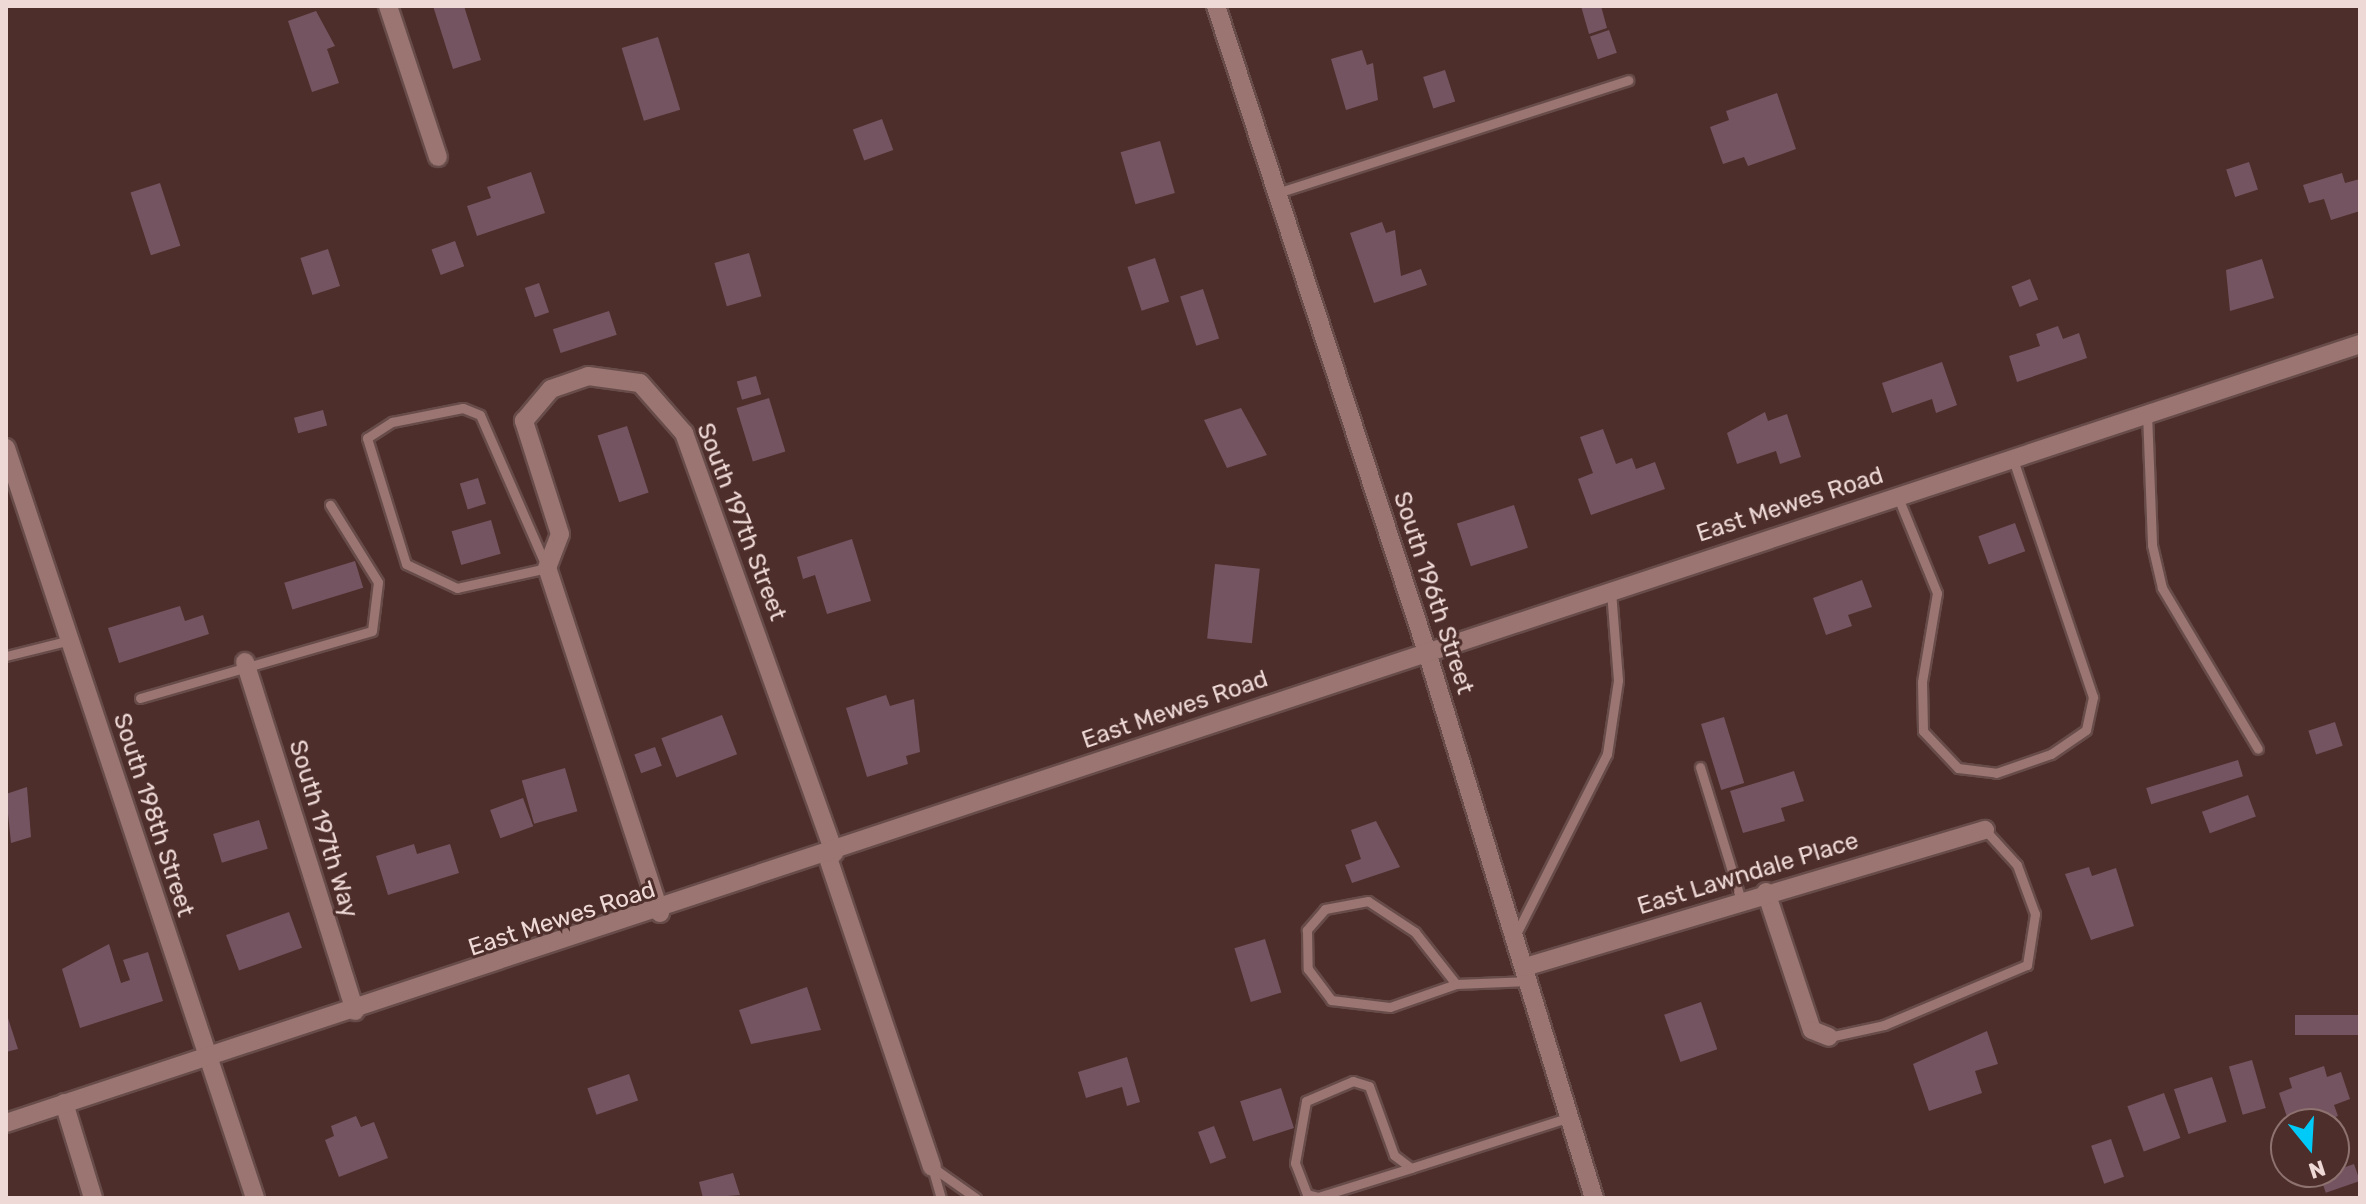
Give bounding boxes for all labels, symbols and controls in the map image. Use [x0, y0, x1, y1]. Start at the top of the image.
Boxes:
street label: South 197th Street [690, 419, 792, 625]
street label: East Mewes Road [1693, 461, 1887, 549]
street label: South 196th Street [1387, 488, 1479, 698]
street label: East Mewes Road [1078, 665, 1272, 755]
street label: South 198th Street [107, 710, 199, 920]
street label: South 197th Way [282, 737, 364, 921]
street label: East Lawndale Place [1634, 827, 1862, 921]
street label: East Mewes Road [465, 875, 659, 963]
north arrow [2270, 1108, 2350, 1188]
text: N [2305, 1154, 2329, 1185]

